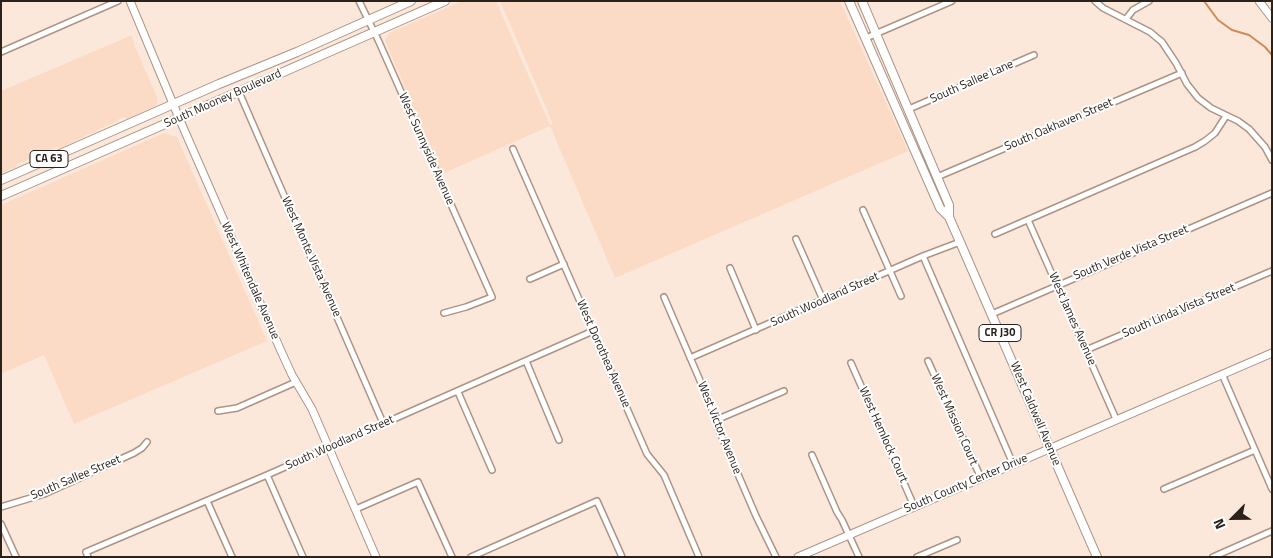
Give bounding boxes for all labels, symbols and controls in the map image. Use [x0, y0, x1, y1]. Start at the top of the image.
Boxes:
street label: South Sallee Lane [928, 57, 1016, 107]
street label: South Mooney Boulevard [162, 67, 284, 131]
street label: West Sunnyside Avenue [395, 91, 457, 207]
street label: South Oakhaven Street [1003, 96, 1115, 154]
road number: CA 63 [30, 150, 68, 168]
street label: West Monte Vista Avenue [278, 195, 344, 319]
street label: West Whitendale Avenue [218, 220, 282, 342]
street label: South Verde Vista Street [1071, 222, 1191, 284]
street label: South Woodland Street [769, 270, 881, 330]
street label: West James Avenue [1045, 270, 1099, 368]
street label: South Linda Vista Street [1120, 281, 1238, 341]
street label: West Dorothea Avenue [573, 298, 633, 410]
road number: CR J30 [979, 324, 1021, 342]
street label: West Caldwell Avenue [1007, 360, 1063, 468]
street label: West Mission Court [927, 372, 981, 468]
street label: West Victor Avenue [694, 380, 744, 476]
street label: West Hemlock Court [855, 385, 911, 485]
street label: South Woodland Street [284, 413, 396, 473]
street label: South County Center Drive [902, 451, 1030, 517]
street label: South Sallee Street [29, 453, 123, 503]
north arrow [1208, 493, 1258, 543]
text: N [1207, 515, 1230, 533]

